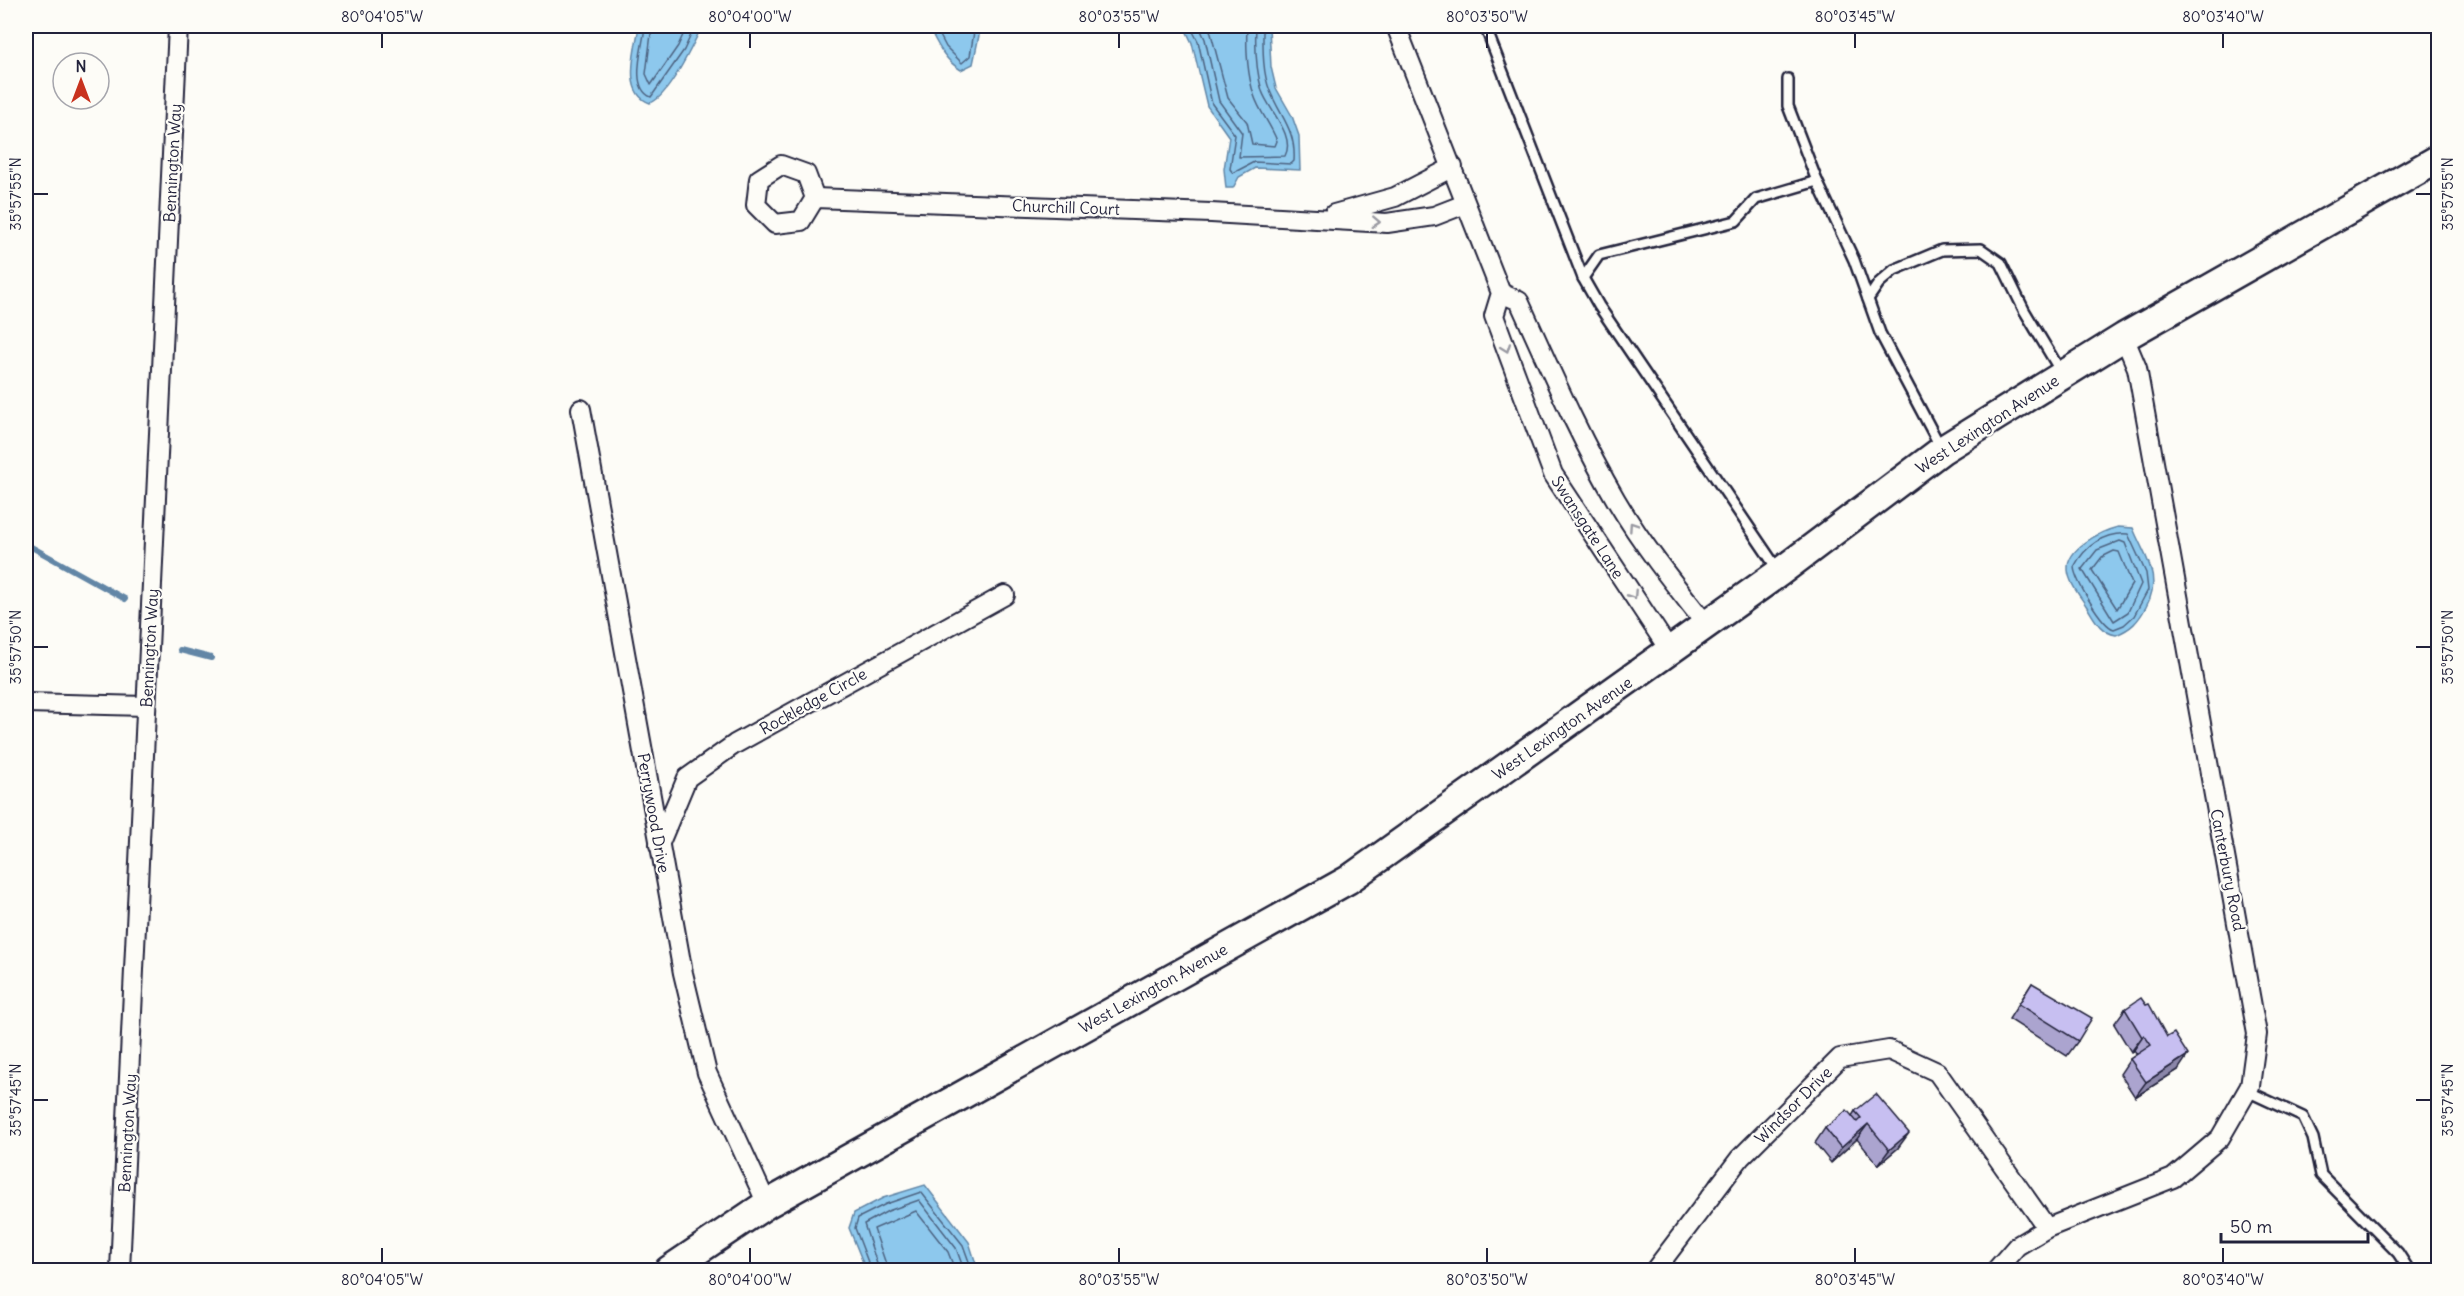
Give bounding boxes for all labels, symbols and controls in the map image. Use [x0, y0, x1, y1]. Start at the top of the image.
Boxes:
text: 80°04'05"W [341, 7, 423, 26]
text: 80°04'00"W [708, 7, 792, 26]
text: 80°03'55"W [1079, 7, 1160, 26]
text: 80°03'50"W [1446, 7, 1528, 26]
text: 80°03'45"W [1815, 7, 1896, 26]
text: 80°03'40"W [2182, 7, 2264, 26]
north arrow [51, 51, 111, 111]
text: N [75, 56, 87, 76]
street label: Bennington Way [159, 103, 185, 223]
text: 35°57'55"N [6, 157, 25, 231]
text: 35°57'55"N [2438, 157, 2457, 231]
street label: Churchill Court [1012, 195, 1121, 219]
one-way arrow [1371, 215, 1380, 228]
one-way arrow [1499, 343, 1512, 353]
street label: West Lexington Avenue [1912, 370, 2062, 478]
street label: Swansgate Lane [1547, 472, 1629, 582]
one-way arrow [1629, 521, 1640, 532]
street label: Bennington Way [136, 588, 162, 708]
one-way arrow [1625, 589, 1637, 599]
text: 35°57'50"N [6, 610, 25, 684]
text: 35°57'50"N [2438, 610, 2457, 684]
street label: Rockledge Circle [756, 663, 870, 739]
street label: West Lexington Avenue [1488, 672, 1636, 784]
street label: Perrywood Drive [634, 751, 674, 875]
street label: Canterbury Road [2206, 807, 2250, 933]
street label: West Lexington Avenue [1075, 939, 1231, 1037]
street label: Windsor Drive [1750, 1062, 1836, 1148]
text: 35°57'45"N [6, 1063, 25, 1137]
text: 35°57'45"N [2438, 1063, 2457, 1137]
street label: Bennington Way [114, 1073, 140, 1193]
scale bar [2221, 1206, 2368, 1244]
text: 50 m [2230, 1215, 2272, 1238]
text: 80°04'05"W [341, 1270, 423, 1289]
text: 80°04'00"W [708, 1270, 792, 1289]
text: 80°03'55"W [1079, 1270, 1160, 1289]
text: 80°03'50"W [1446, 1270, 1528, 1289]
text: 80°03'45"W [1815, 1270, 1896, 1289]
text: 80°03'40"W [2182, 1270, 2264, 1289]

